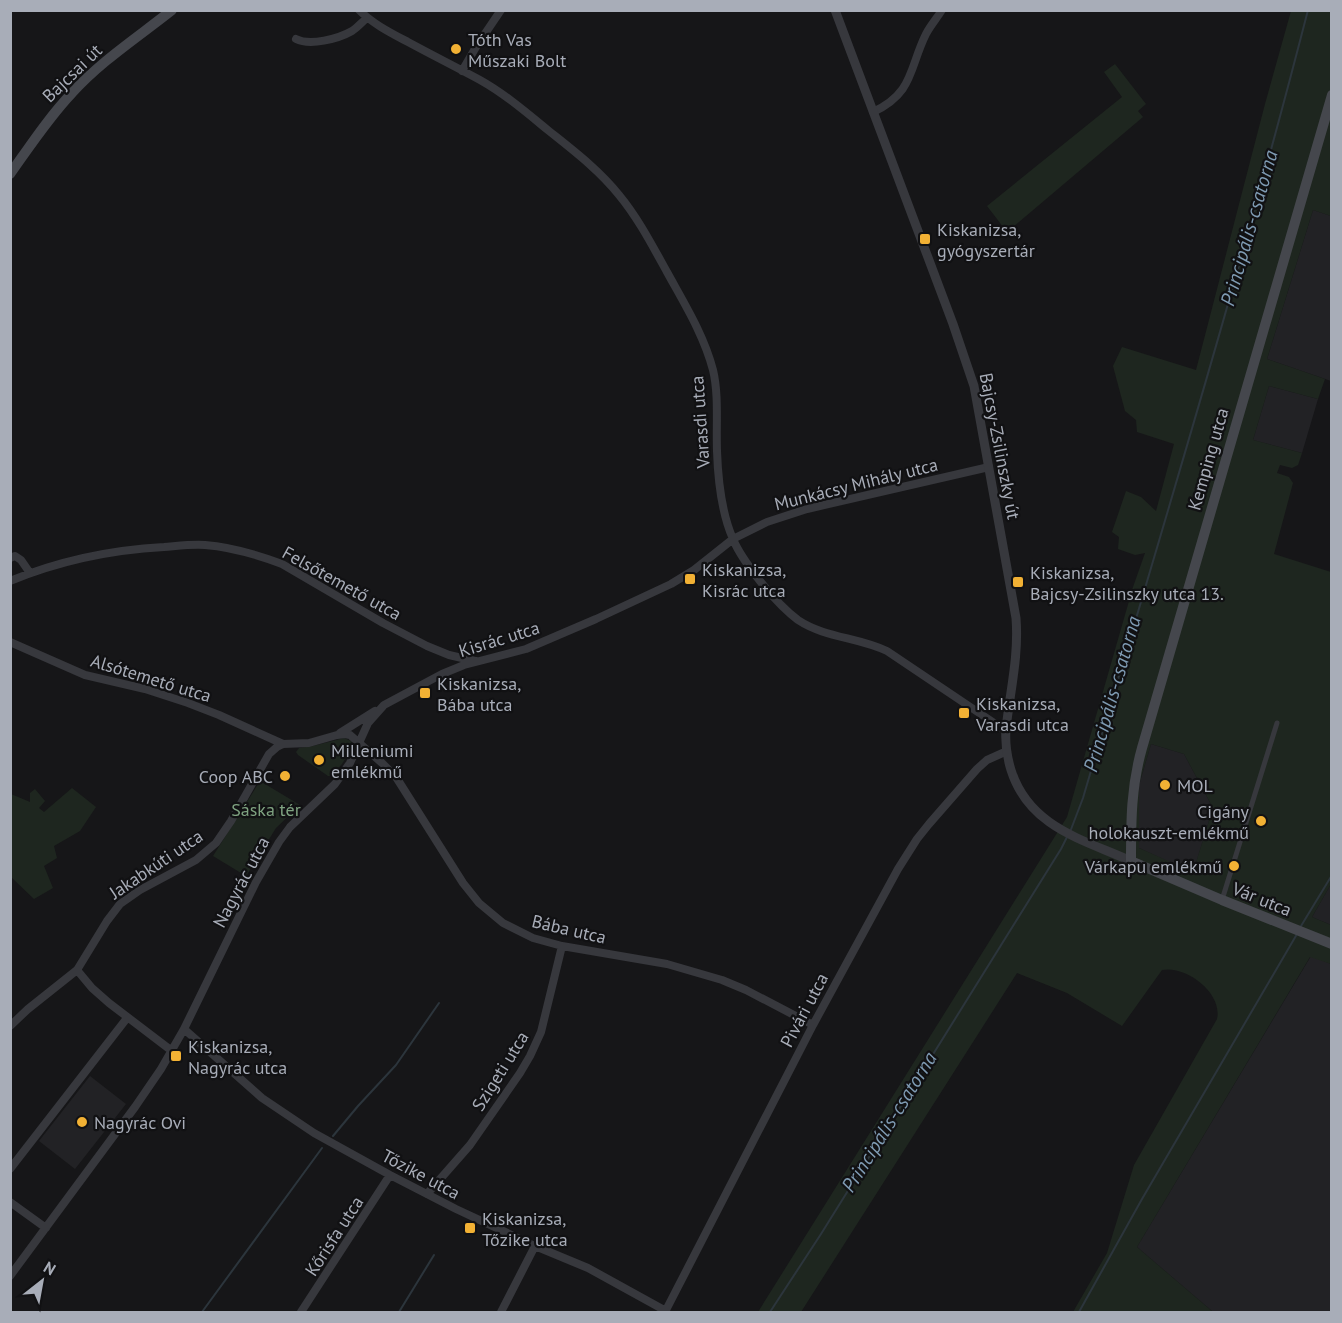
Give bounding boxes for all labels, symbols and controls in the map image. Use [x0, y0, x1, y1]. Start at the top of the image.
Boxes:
place label: Tóth Vas Műszaki Bolt [468, 28, 566, 72]
street label: Bajcsai út [37, 39, 107, 107]
marker: Tóth Vas Műszaki Bolt [449, 42, 463, 56]
water label: Principális-csatorna [1214, 147, 1284, 309]
place label: Kiskanizsa, gyógyszertár [937, 218, 1035, 262]
marker: Kiskanizsa, gyógyszertár [918, 232, 932, 246]
street label: Bajcsy-Zsilinszky út [975, 371, 1025, 521]
street label: Varasdi utca [685, 375, 715, 470]
street label: Kemping utca [1182, 405, 1234, 513]
street label: Munkácsy Mihály utca [772, 453, 940, 515]
street label: Felsőtemető utca [278, 541, 406, 625]
place label: Kiskanizsa, Kisrác utca [702, 558, 786, 602]
place label: Kiskanizsa, Bajcsy-Zsilinszky utca 13. [1030, 561, 1224, 605]
marker: Kiskanizsa, Kisrác utca [683, 572, 697, 586]
marker: Kiskanizsa, Bajcsy-Zsilinszky utca 13. [1011, 575, 1025, 589]
water label: Principális-csatorna [1077, 613, 1147, 775]
street label: Kisrác utca [456, 616, 542, 662]
street label: Alsótemető utca [88, 649, 214, 707]
place label: Kiskanizsa, Bába utca [437, 672, 521, 716]
marker: Kiskanizsa, Bába utca [418, 686, 432, 700]
place label: Kiskanizsa, Varasdi utca [975, 692, 1069, 736]
marker: Kiskanizsa, Varasdi utca [957, 706, 971, 720]
place label: Milleniumi emlékmű [331, 739, 414, 783]
marker: Milleniumi emlékmű [312, 753, 326, 767]
place label: Coop ABC [199, 765, 273, 788]
marker: Coop ABC [278, 769, 292, 783]
place label: MOL [1177, 774, 1213, 797]
marker: MOL [1158, 778, 1172, 792]
park label: Sáska tér [231, 798, 301, 821]
place label: Cigány holokauszt-emlékmű [1089, 800, 1250, 844]
marker: Cigány holokauszt-emlékmű [1254, 814, 1268, 828]
street label: Jakabkúti utca [104, 824, 207, 904]
street label: Nagyrác utca [208, 833, 274, 931]
place label: Várkapu emlékmű [1084, 855, 1222, 878]
marker: Várkapu emlékmű [1227, 859, 1241, 873]
street label: Vár utca [1228, 876, 1295, 921]
street label: Bába utca [530, 909, 608, 949]
street label: Pivári utca [775, 969, 833, 1051]
street label: Szigeti utca [467, 1027, 533, 1115]
place label: Kiskanizsa, Nagyrác utca [188, 1035, 287, 1079]
water label: Principális-csatorna [835, 1047, 943, 1197]
marker: Kiskanizsa, Nagyrác utca [169, 1049, 183, 1063]
place label: Nagyrác Ovi [94, 1111, 186, 1134]
marker: Nagyrác Ovi [75, 1115, 89, 1129]
street label: Tőzike utca [378, 1144, 464, 1204]
street label: Kőrisfa utca [300, 1192, 368, 1280]
place label: Kiskanizsa, Tőzike utca [482, 1207, 568, 1251]
marker: Kiskanizsa, Tőzike utca [463, 1221, 477, 1235]
north arrow [12, 1251, 72, 1311]
text: N [40, 1257, 59, 1279]

